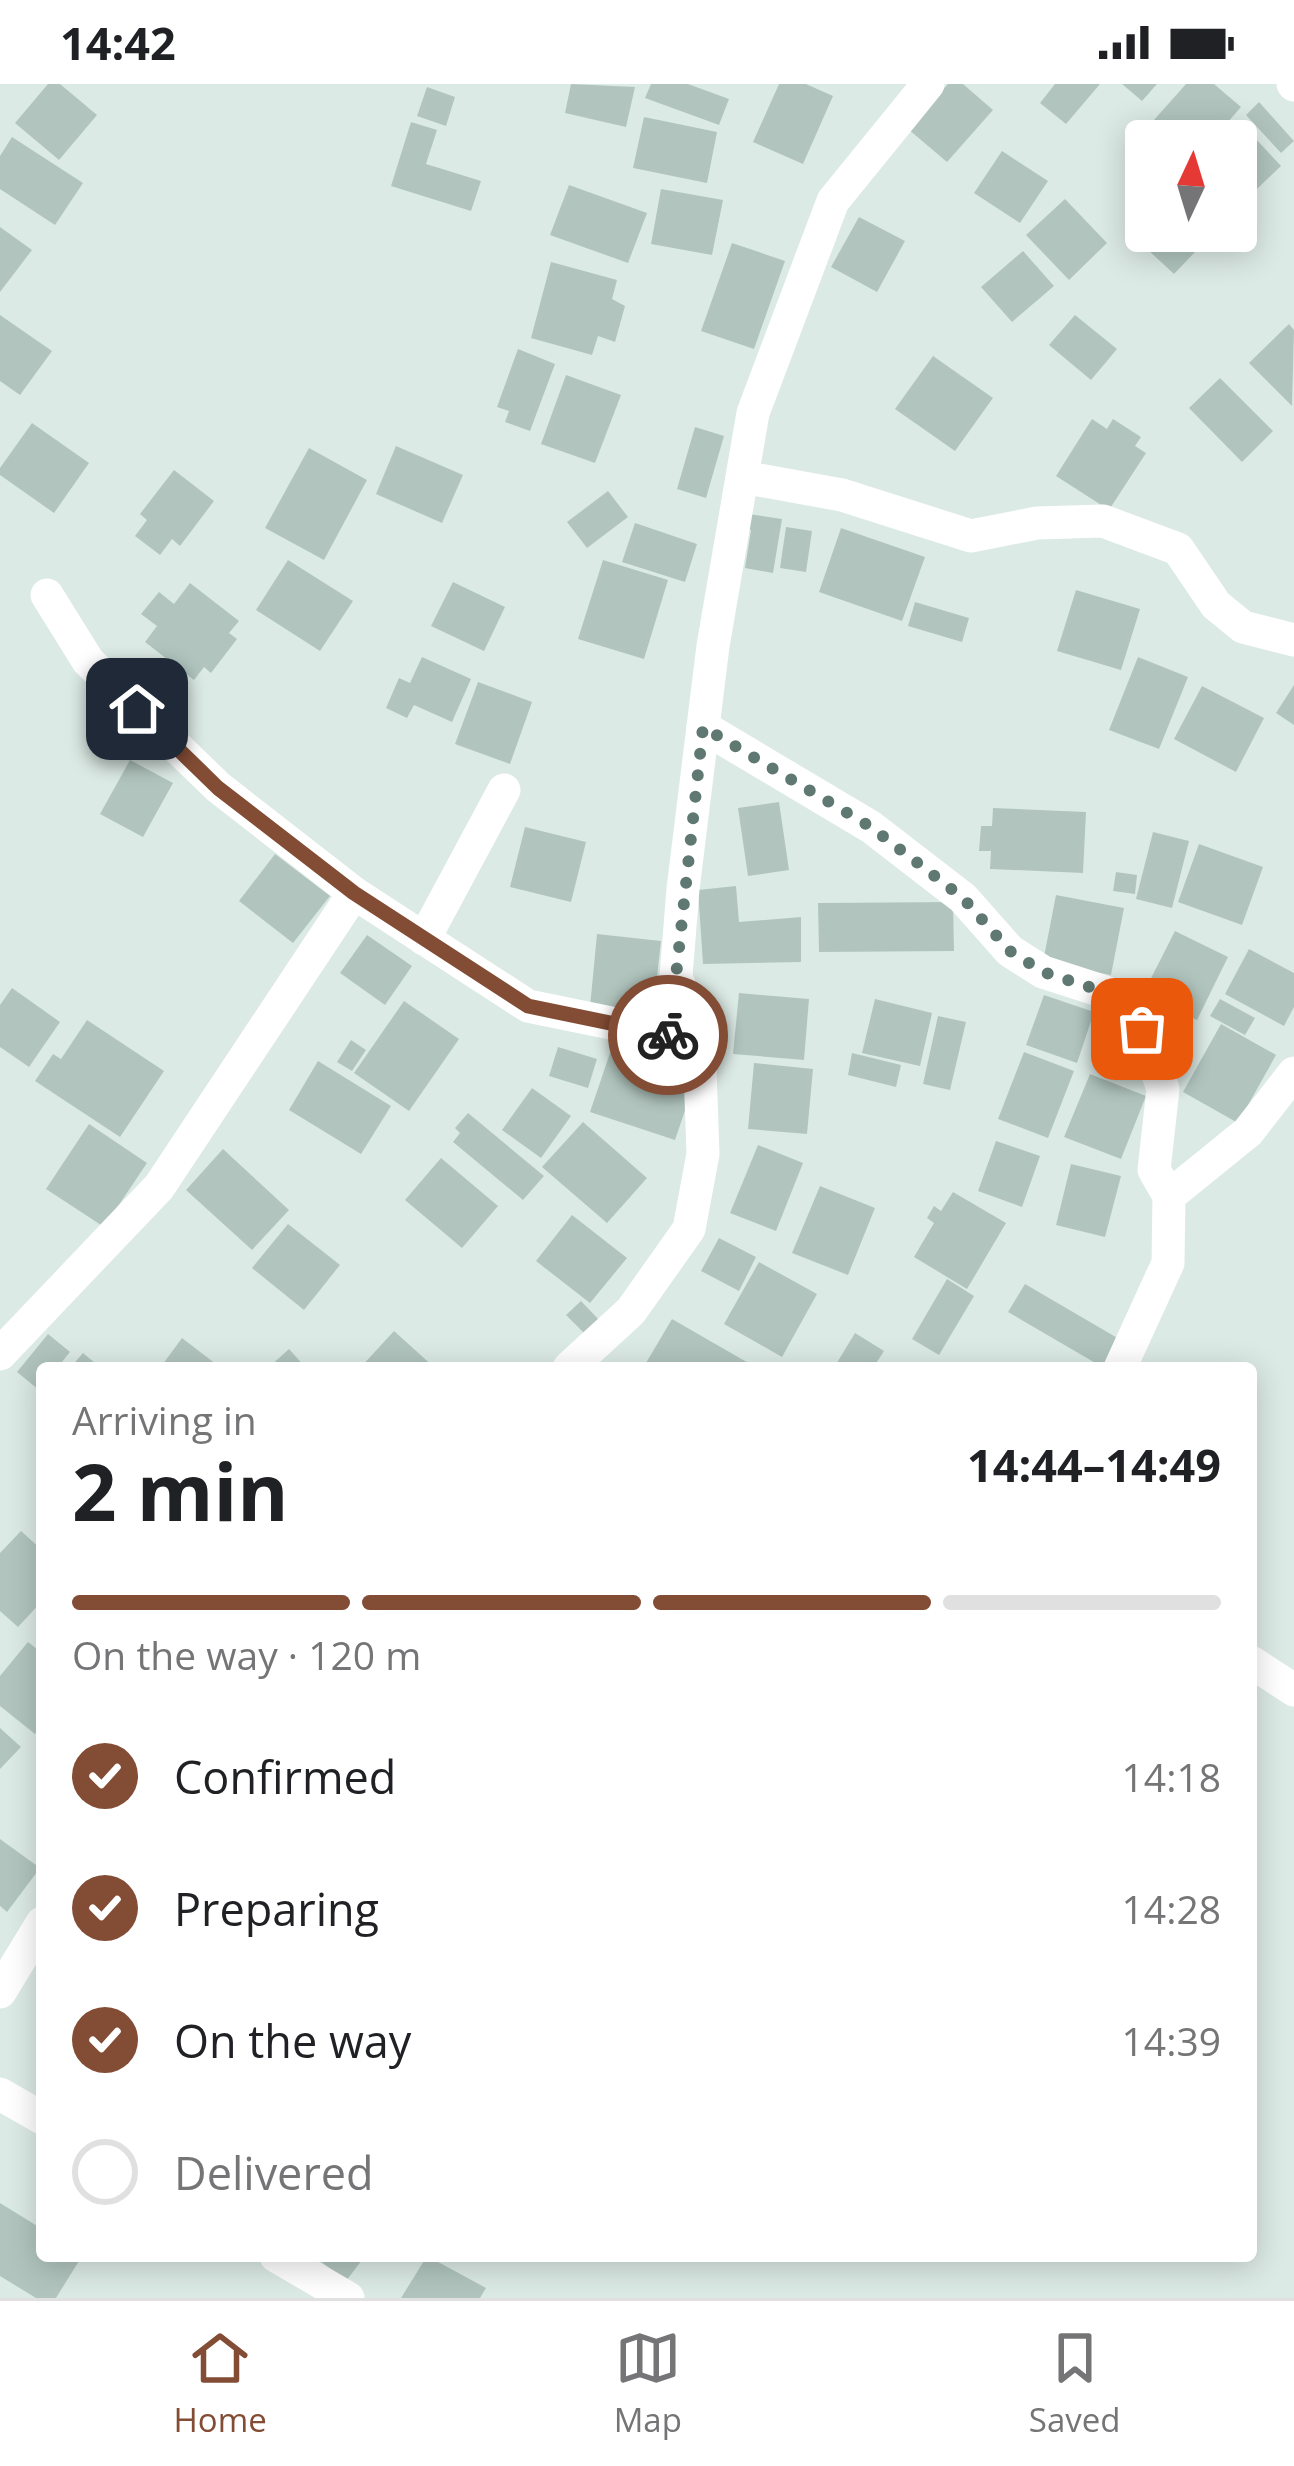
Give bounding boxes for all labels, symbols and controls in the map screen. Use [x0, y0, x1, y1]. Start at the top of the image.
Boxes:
text: 14:42 [60, 12, 176, 73]
north arrow [1125, 120, 1257, 252]
map controls [1125, 120, 1257, 252]
pin [86, 658, 188, 760]
icon: home [104, 676, 170, 742]
courier [608, 975, 728, 1095]
pin [1091, 978, 1193, 1080]
icon: bag [1109, 996, 1175, 1062]
icon: bike [635, 1002, 701, 1068]
text: Arriving in [72, 1393, 257, 1446]
text: 14:44–14:49 [967, 1434, 1221, 1495]
text: 2 min [72, 1438, 289, 1544]
text: On the way · 120 m [72, 1628, 421, 1681]
icon: check [72, 1743, 138, 1809]
text: Confirmed [174, 1746, 396, 1807]
text: 14:18 [1122, 1750, 1221, 1803]
icon: check [72, 1875, 138, 1941]
text: Preparing [174, 1878, 379, 1939]
text: 14:28 [1122, 1882, 1221, 1935]
icon: check [72, 2007, 138, 2073]
text: On the way [174, 2010, 411, 2071]
text: 14:39 [1122, 2014, 1221, 2067]
text: Delivered [174, 2142, 374, 2203]
tab: Home [173, 2325, 267, 2442]
tab: Map [614, 2325, 682, 2442]
tab: Saved [1029, 2325, 1121, 2442]

